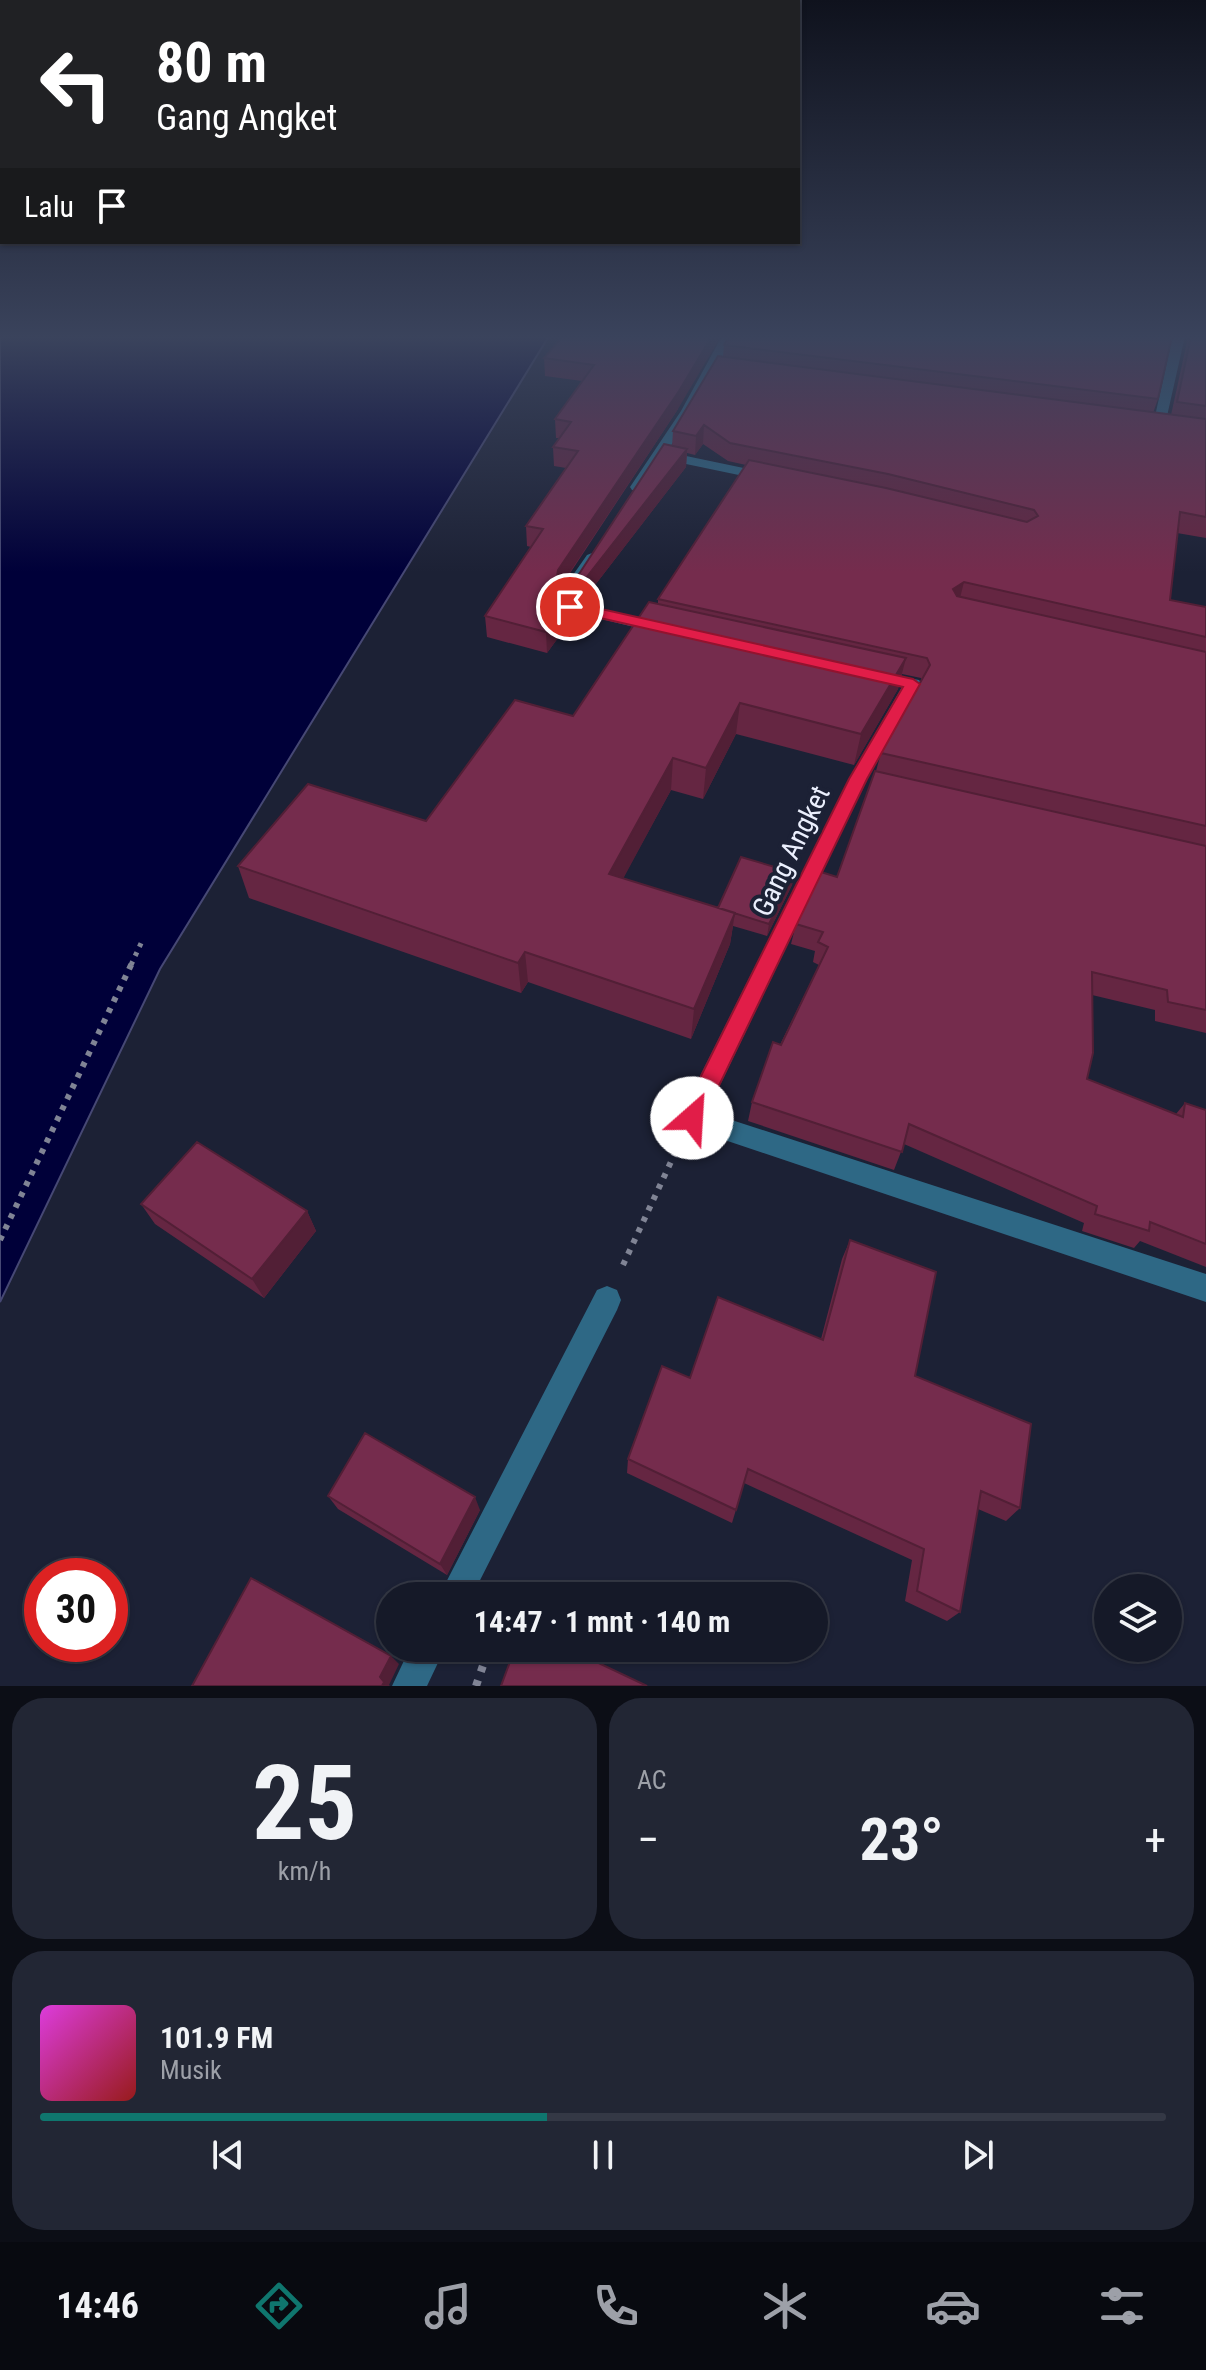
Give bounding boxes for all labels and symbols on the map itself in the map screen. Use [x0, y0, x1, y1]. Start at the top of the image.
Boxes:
pin [536, 573, 604, 641]
street label: Gang Angket [745, 780, 837, 922]
position arrow [650, 1076, 734, 1160]
speed limit sign: 30 [24, 1558, 128, 1662]

